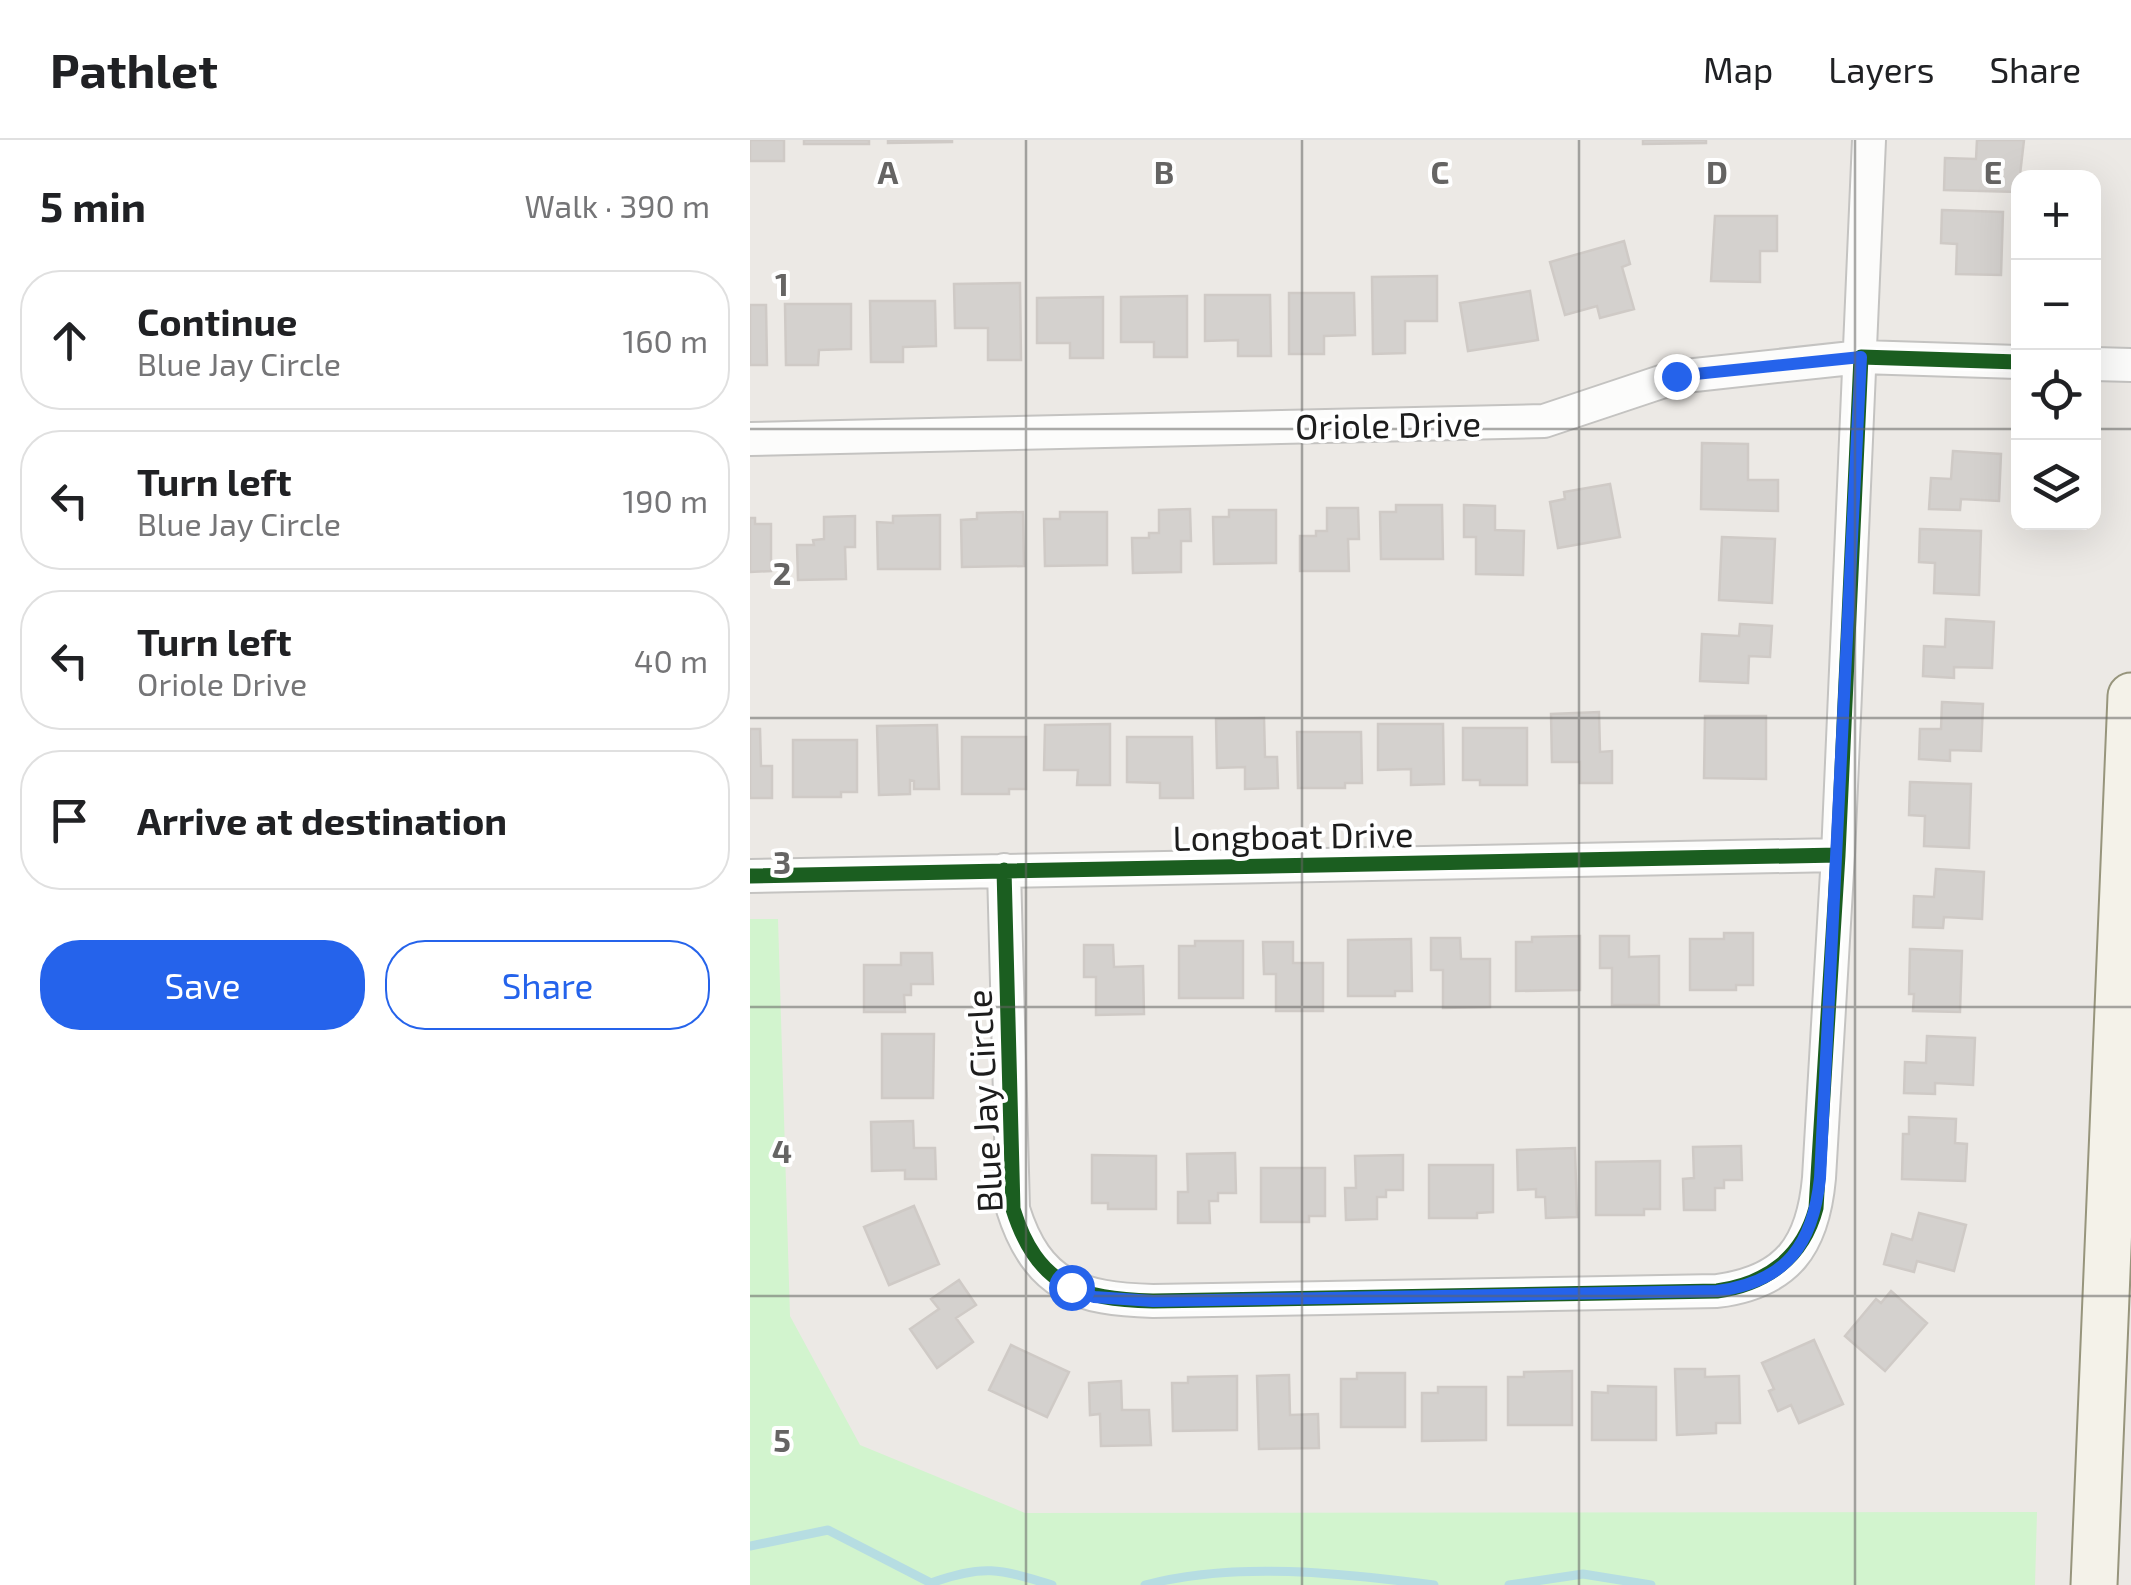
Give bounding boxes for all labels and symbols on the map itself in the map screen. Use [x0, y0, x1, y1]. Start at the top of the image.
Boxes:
text: A [878, 152, 899, 190]
text: B [1154, 152, 1174, 190]
text: C [1431, 152, 1449, 190]
text: D [1706, 152, 1728, 190]
text: E [1984, 152, 2002, 190]
text: 1 [775, 264, 789, 302]
route end [1654, 354, 1700, 400]
street label: Oriole Drive [1295, 401, 1481, 447]
text: 2 [773, 553, 791, 591]
street label: Longboat Drive [1172, 812, 1414, 858]
text: 3 [773, 842, 791, 880]
street label: Blue Jay Circle [956, 988, 1010, 1214]
text: 4 [772, 1131, 792, 1169]
route start [1049, 1265, 1095, 1311]
text: 5 [773, 1420, 791, 1458]

